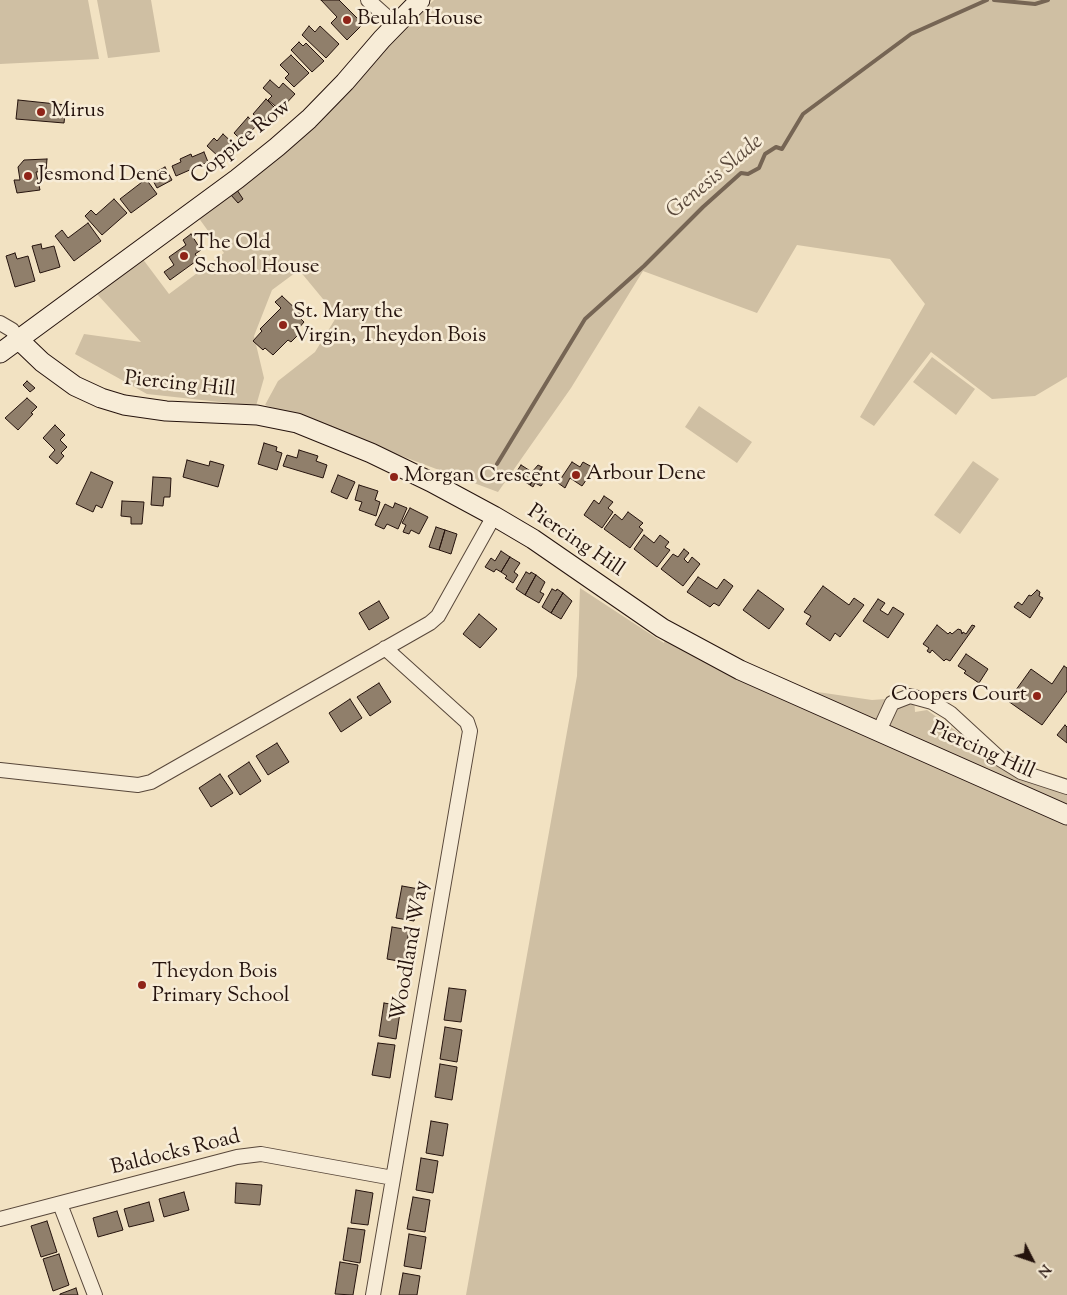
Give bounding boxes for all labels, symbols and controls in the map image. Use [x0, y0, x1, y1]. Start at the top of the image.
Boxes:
place label: Beulah House [357, 7, 483, 33]
marker: Beulah House [341, 14, 353, 26]
street label: Coppice Row [187, 95, 297, 191]
place label: Mirus [51, 99, 104, 125]
marker: Mirus [35, 106, 47, 118]
water label: Genesis Slade [662, 130, 770, 226]
place label: Jesmond Dene [38, 163, 168, 189]
marker: Jesmond Dene [22, 170, 34, 182]
place label: The Old School House [194, 231, 319, 281]
marker: The Old School House [178, 250, 190, 262]
place label: St. Mary the Virgin, Theydon Bois [293, 300, 486, 350]
marker: St. Mary the Virgin, Theydon Bois [277, 319, 289, 331]
street label: Piercing Hill [123, 368, 237, 404]
place label: Arbour Dene [586, 462, 706, 488]
place label: Morgan Crescent [404, 464, 560, 490]
marker: Arbour Dene [570, 469, 582, 481]
marker: Morgan Crescent [388, 471, 400, 483]
street label: Piercing Hill [522, 500, 628, 584]
place label: Coopers Court [891, 683, 1027, 709]
marker: Coopers Court [1031, 690, 1043, 702]
street label: Piercing Hill [926, 718, 1038, 786]
street label: Woodland Way [387, 879, 437, 1023]
place label: Theydon Bois Primary School [152, 960, 290, 1010]
marker: Theydon Bois Primary School [136, 979, 148, 991]
street label: Baldocks Road [109, 1126, 243, 1182]
north arrow [1007, 1235, 1057, 1285]
text: N [1032, 1259, 1055, 1281]

